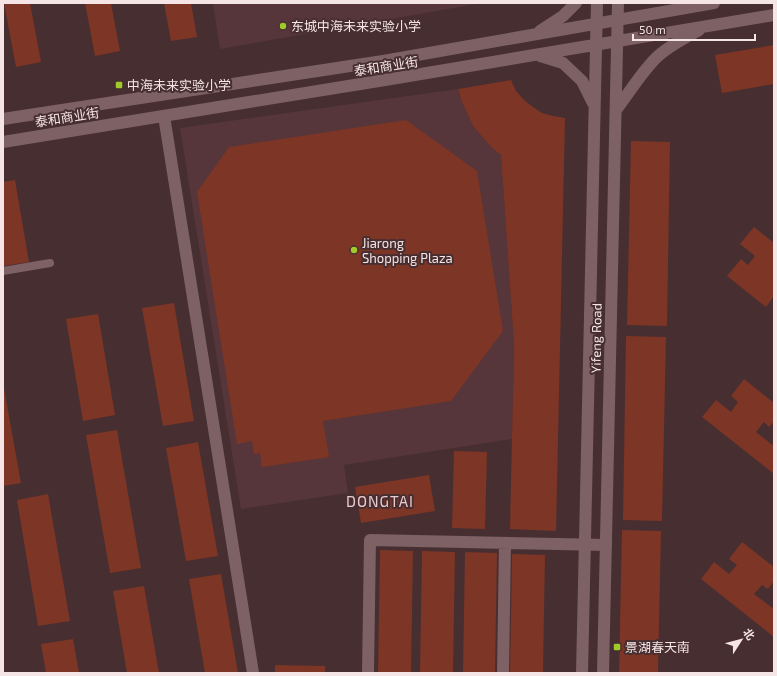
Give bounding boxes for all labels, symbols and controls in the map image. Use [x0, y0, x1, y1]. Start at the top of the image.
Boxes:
scale bar [633, 16, 755, 42]
place label: 东城中海未来实验小学 [291, 18, 421, 34]
marker: 东城中海未来实验小学 [278, 21, 288, 31]
text: 50 m [639, 22, 666, 36]
street label: 泰和商业街 [353, 53, 419, 79]
place label: 中海未来实验小学 [127, 77, 231, 93]
marker: 中海未来实验小学 [114, 80, 124, 90]
street label: 泰和商业街 [34, 104, 100, 130]
place label: Jiarong Shopping Plaza [362, 235, 453, 266]
marker: Jiarong Shopping Plaza [349, 245, 359, 255]
street label: Yifeng Road [587, 303, 605, 373]
district label: DONGTAI [346, 492, 414, 510]
north arrow [721, 620, 761, 660]
text: 北 [741, 626, 758, 642]
place label: 景湖春天南 [625, 639, 690, 655]
marker: 景湖春天南 [612, 642, 622, 652]

